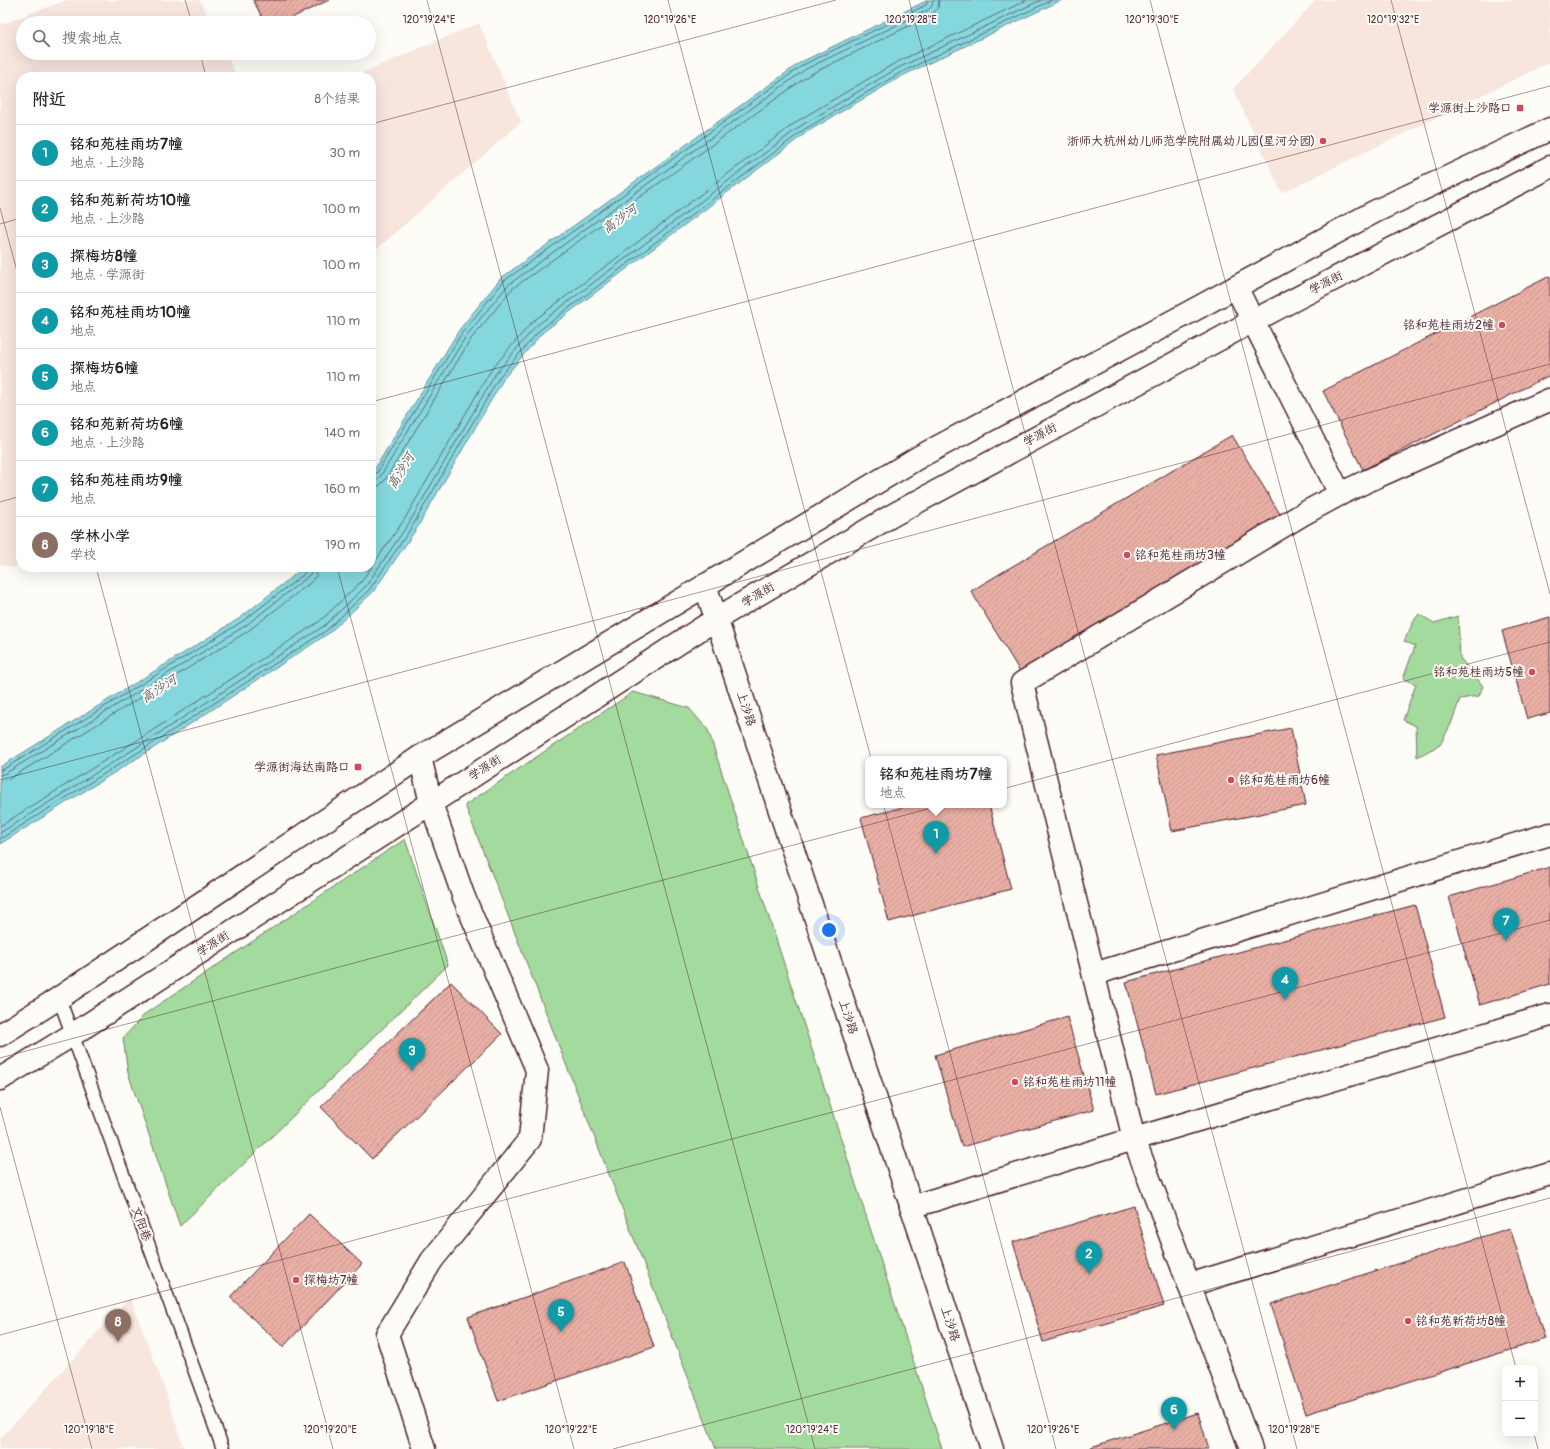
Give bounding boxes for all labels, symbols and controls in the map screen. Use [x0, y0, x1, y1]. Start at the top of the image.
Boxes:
text: 120°19'24"E [403, 14, 455, 26]
text: 120°19'26"E [644, 14, 696, 26]
text: 120°19'28"E [885, 14, 937, 26]
text: 120°19'30"E [1125, 14, 1179, 26]
text: 120°19'32"E [1367, 14, 1419, 26]
search box [16, 16, 376, 60]
icon: search [30, 27, 52, 49]
text: 搜索地点 [62, 29, 122, 48]
text: 附近 [32, 89, 66, 110]
text: 8个结果 [314, 91, 360, 107]
place label: 学源街上沙路口 [1428, 101, 1512, 116]
marker: 学源街上沙路口 [1515, 103, 1525, 113]
place label: 浙师大杭州幼儿师范学院附属幼儿园(星河分园) [1067, 134, 1315, 149]
text: 铭和苑桂雨坊7幢 [70, 135, 183, 154]
marker: 浙师大杭州幼儿师范学院附属幼儿园(星河分园) [1318, 136, 1328, 146]
text: 1 [42, 145, 48, 161]
text: 30 m [330, 145, 360, 161]
text: 地点 · 上沙路 [70, 155, 145, 171]
text: 铭和苑新荷坊10幢 [70, 191, 191, 210]
water label: 高沙河 [600, 200, 642, 237]
text: 2 [41, 201, 49, 217]
text: 100 m [323, 201, 360, 217]
text: 地点 · 上沙路 [70, 211, 145, 227]
text: 探梅坊8幢 [70, 247, 138, 266]
text: 3 [41, 257, 49, 273]
text: 100 m [323, 257, 360, 273]
text: 地点 · 学源街 [70, 267, 145, 283]
street label: 学源街 [1307, 268, 1345, 298]
text: 铭和苑桂雨坊10幢 [70, 303, 191, 322]
text: 4 [41, 313, 49, 329]
text: 110 m [327, 313, 360, 329]
place label: 铭和苑桂雨坊2幢 [1403, 318, 1494, 333]
marker: 铭和苑桂雨坊2幢 [1497, 320, 1507, 330]
text: 地点 [70, 323, 96, 339]
text: 探梅坊6幢 [70, 359, 139, 378]
text: 5 [41, 369, 49, 385]
text: 110 m [327, 369, 360, 385]
text: 地点 [70, 379, 96, 395]
text: 铭和苑新荷坊6幢 [70, 415, 184, 434]
street label: 学源街 [1021, 420, 1059, 450]
text: 6 [41, 425, 49, 441]
text: 140 m [324, 425, 360, 441]
text: 地点 · 上沙路 [70, 435, 145, 451]
water label: 高沙河 [384, 448, 419, 492]
text: 铭和苑桂雨坊9幢 [70, 471, 183, 490]
text: 7 [42, 481, 48, 497]
text: 160 m [324, 481, 360, 497]
text: 地点 [70, 491, 96, 507]
text: 学林小学 [70, 527, 130, 546]
text: 8 [42, 537, 48, 553]
text: 190 m [325, 537, 360, 553]
text: 学校 [70, 547, 96, 563]
place label: 铭和苑桂雨坊3幢 [1135, 548, 1226, 563]
marker: 铭和苑桂雨坊3幢 [1122, 550, 1132, 560]
street label: 学源街 [739, 579, 777, 611]
place label: 铭和苑桂雨坊5幢 [1433, 665, 1524, 680]
marker: 铭和苑桂雨坊5幢 [1527, 667, 1537, 677]
water label: 高沙河 [138, 671, 181, 706]
street label: 上沙路 [733, 690, 759, 728]
street label: 学源街 [466, 752, 504, 784]
popup [865, 756, 1007, 808]
place label: 学源街海达南路口 [254, 760, 350, 775]
marker: 学源街海达南路口 [353, 762, 363, 772]
text: 铭和苑桂雨坊7幢 [880, 765, 992, 784]
place label: 铭和苑桂雨坊6幢 [1239, 773, 1330, 788]
marker: 铭和苑桂雨坊6幢 [1226, 775, 1236, 785]
text: 地点 [880, 785, 906, 801]
pin: 1 [923, 821, 949, 854]
pin: 7 [1493, 908, 1519, 941]
your location [819, 920, 839, 940]
street label: 学源街 [194, 928, 232, 960]
pin: 4 [1272, 967, 1298, 1000]
street label: 上沙路 [835, 998, 861, 1036]
pin: 3 [399, 1038, 425, 1071]
place label: 铭和苑桂雨坊11幢 [1023, 1075, 1116, 1090]
marker: 铭和苑桂雨坊11幢 [1010, 1077, 1020, 1087]
street label: 文阳巷 [128, 1205, 154, 1243]
pin: 2 [1076, 1241, 1102, 1274]
place label: 探梅坊7幢 [304, 1273, 358, 1288]
marker: 探梅坊7幢 [291, 1275, 301, 1285]
pin: 5 [548, 1299, 574, 1332]
street label: 上沙路 [937, 1305, 963, 1343]
pin: 8 [105, 1309, 131, 1342]
place label: 铭和苑新荷坊8幢 [1416, 1314, 1506, 1329]
marker: 铭和苑新荷坊8幢 [1403, 1316, 1413, 1326]
map controls [1502, 1365, 1538, 1437]
button: + [1502, 1365, 1538, 1401]
pin: 6 [1161, 1397, 1187, 1430]
button: − [1502, 1401, 1538, 1437]
text: 120°19'18"E [64, 1424, 114, 1436]
text: 120°19'20"E [303, 1424, 357, 1436]
text: 120°19'22"E [545, 1424, 597, 1436]
text: 120°19'24"E [786, 1424, 838, 1436]
text: 120°19'26"E [1027, 1424, 1079, 1436]
text: 120°19'28"E [1268, 1424, 1320, 1436]

